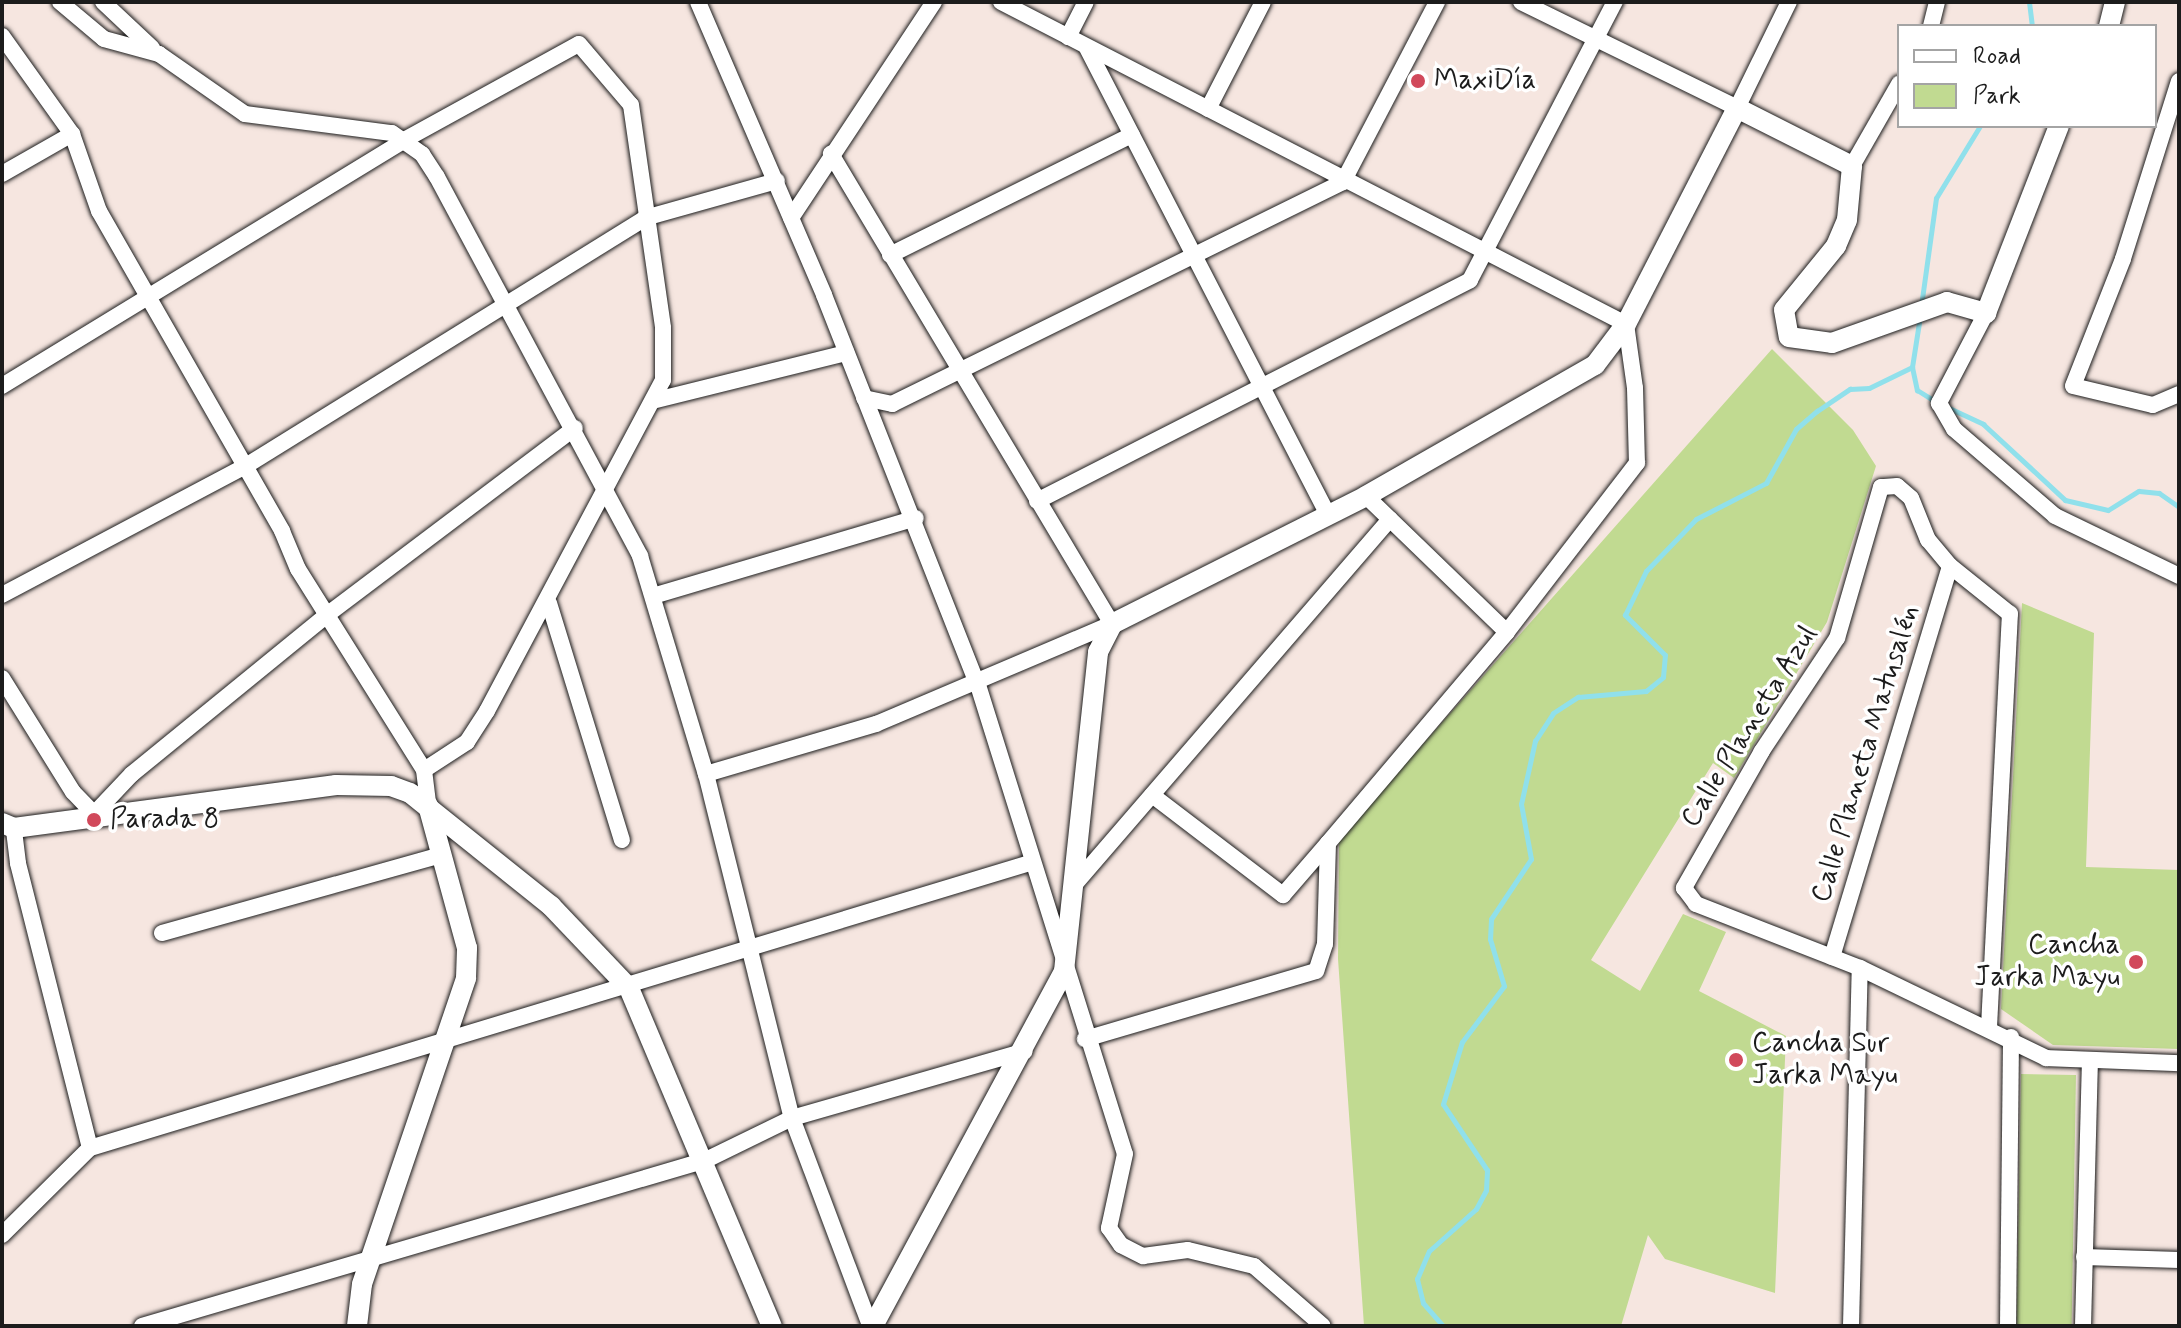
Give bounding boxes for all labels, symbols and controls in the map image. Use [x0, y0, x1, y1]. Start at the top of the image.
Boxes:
legend [1897, 24, 2157, 128]
text: Road [1973, 41, 2021, 72]
place label: MaxiDía [1434, 64, 1536, 98]
marker: MaxiDía [1409, 72, 1427, 90]
text: Park [1973, 81, 2021, 112]
street label: Calle Planeta Matusalén [1805, 603, 1927, 905]
street label: Calle Planeta Azul [1675, 621, 1825, 833]
place label: Parada 8 [110, 803, 219, 837]
marker: Parada 8 [85, 811, 103, 829]
place label: Cancha Jarka Mayu [1980, 929, 2120, 995]
marker: Cancha Jarka Mayu [2127, 953, 2145, 971]
place label: Cancha Sur Jarka Mayu [1752, 1027, 1892, 1093]
marker: Cancha Sur Jarka Mayu [1727, 1051, 1745, 1069]

